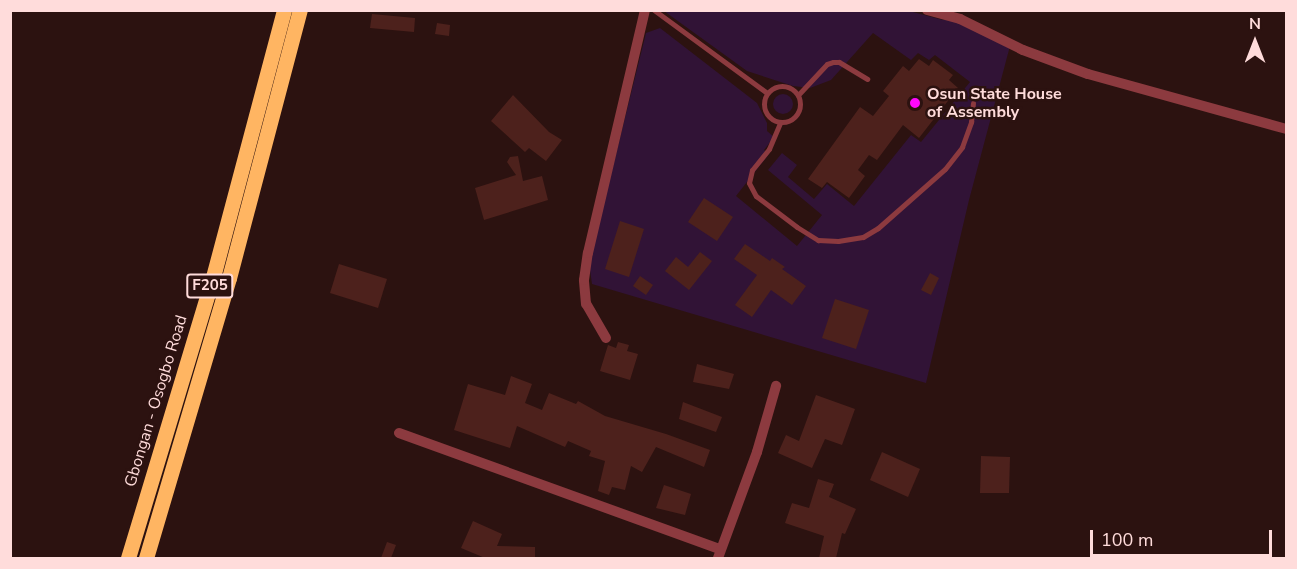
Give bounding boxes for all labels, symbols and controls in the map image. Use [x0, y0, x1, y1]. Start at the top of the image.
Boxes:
north arrow [1225, 12, 1285, 72]
text: N [1249, 13, 1261, 35]
place label: Osun State House of Assembly [927, 84, 1062, 122]
marker: Osun State House of Assembly [908, 96, 922, 110]
road number: F205 [186, 274, 234, 298]
street label: Gbongan - Osogbo Road [121, 313, 191, 489]
scale bar [1093, 518, 1274, 556]
text: 100 m [1101, 528, 1153, 552]

